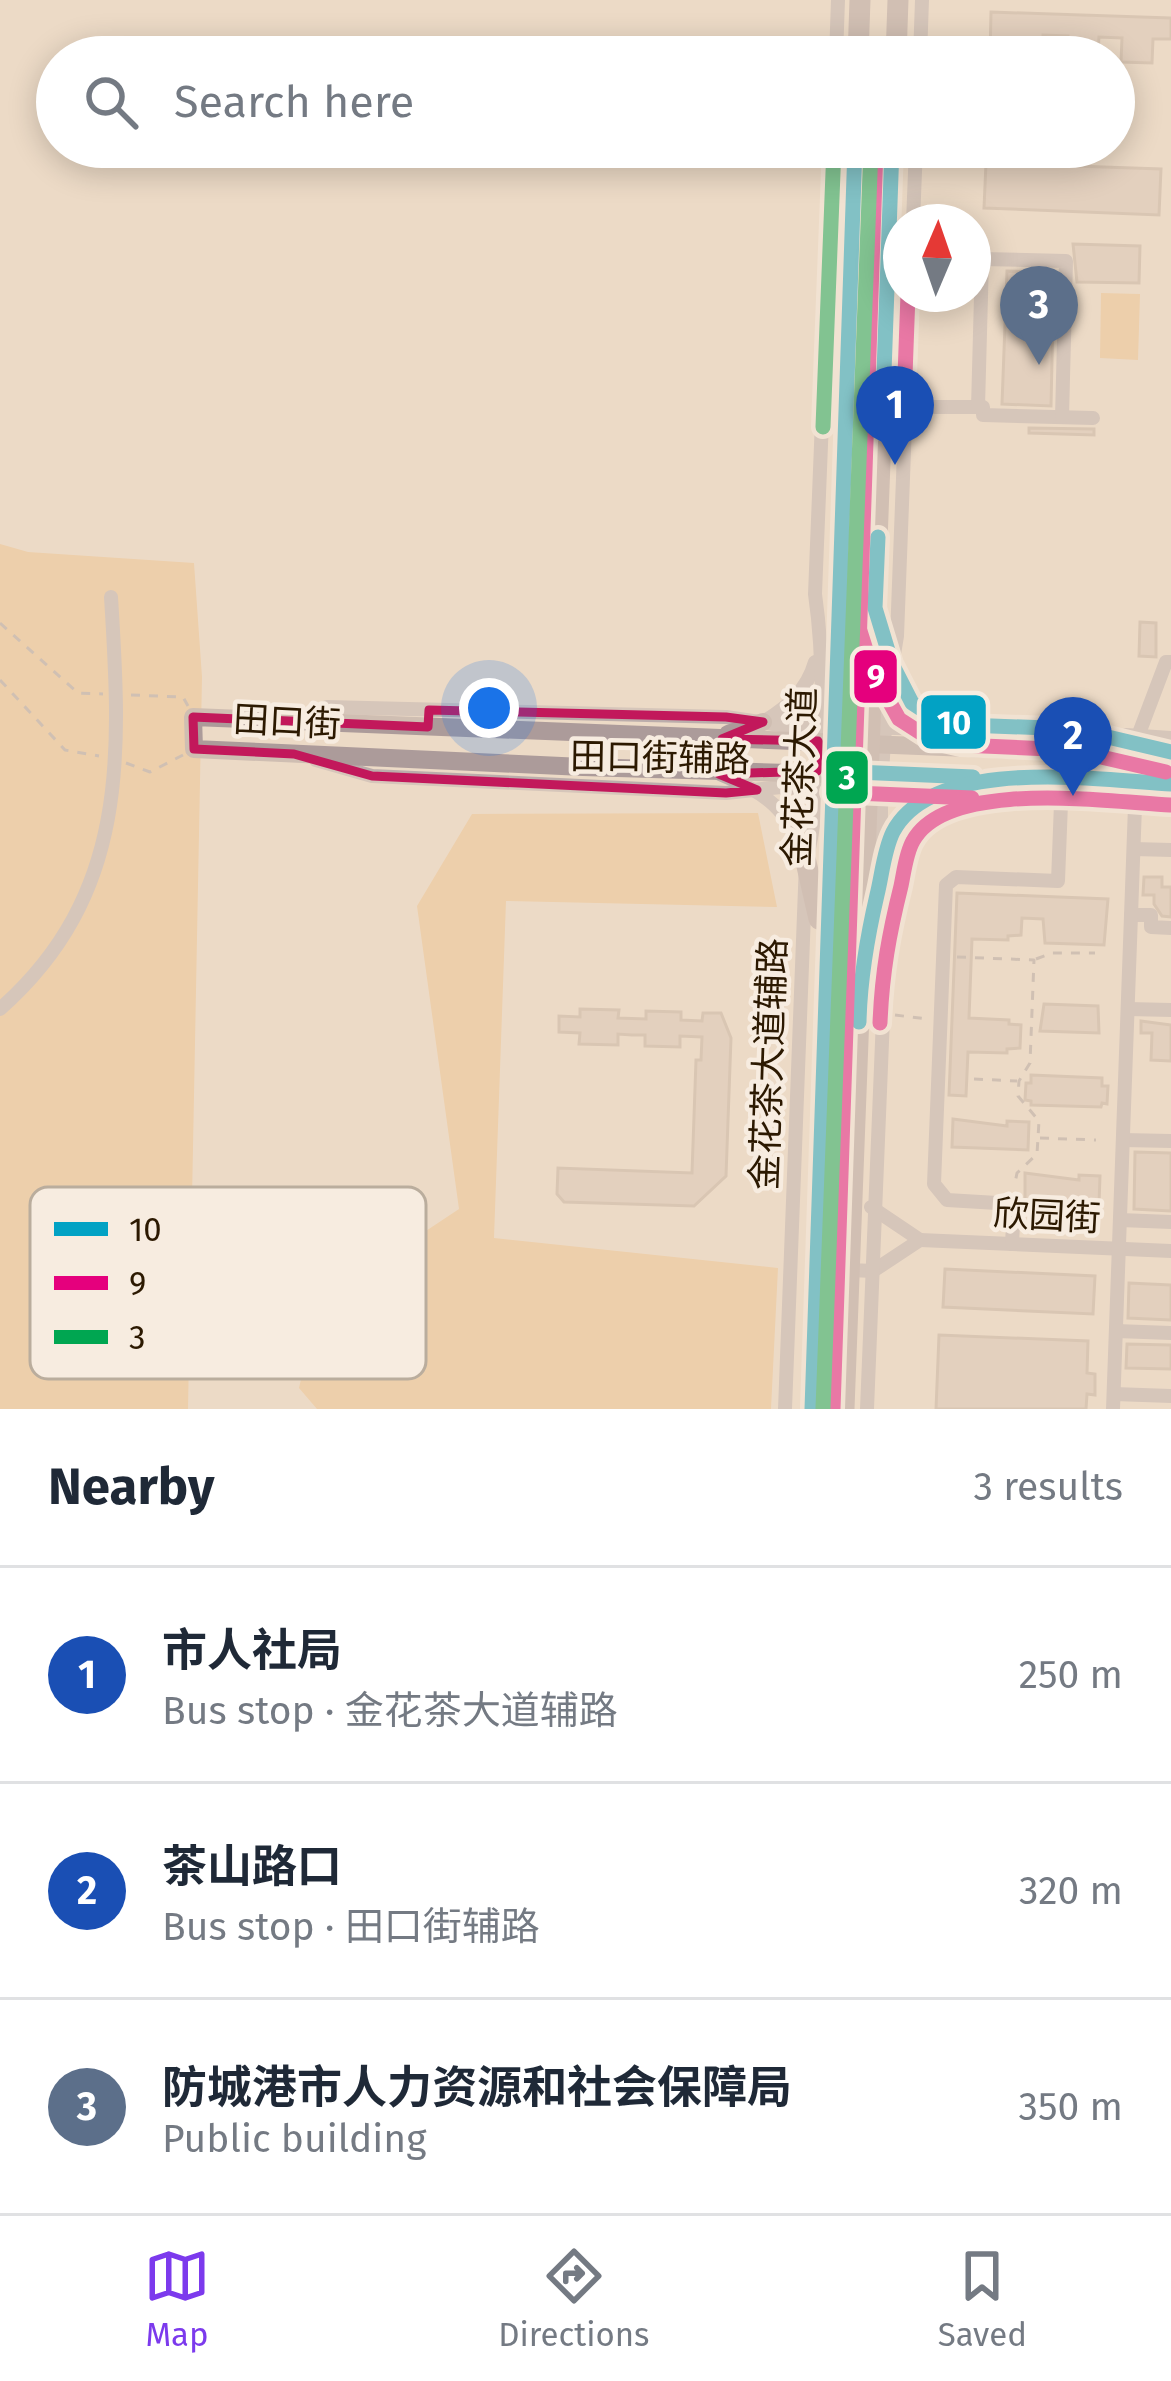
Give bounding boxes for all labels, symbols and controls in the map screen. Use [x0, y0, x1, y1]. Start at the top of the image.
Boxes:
search box [36, 36, 1135, 168]
icon: search [78, 69, 144, 135]
text: Search here [174, 75, 414, 129]
north arrow [883, 204, 991, 312]
pin: 3 [1000, 266, 1078, 365]
pin: 1 [856, 366, 934, 465]
line badge: 9 [852, 648, 899, 705]
text: 9 [867, 657, 885, 697]
your location [459, 678, 519, 738]
street label: 金花茶大道 [775, 686, 825, 868]
line badge: 10 [919, 693, 988, 751]
street label: 田口街 [232, 697, 342, 747]
pin: 2 [1034, 697, 1112, 796]
text: 10 [937, 703, 971, 743]
street label: 田口街辅路 [570, 734, 750, 782]
line badge: 3 [824, 749, 870, 806]
text: 3 [837, 758, 856, 798]
street label: 金花茶大道辅路 [743, 937, 795, 1191]
legend [30, 1187, 426, 1379]
street label: 欣园街 [992, 1191, 1102, 1241]
text: 10 [129, 1210, 162, 1250]
text: 9 [129, 1264, 146, 1304]
text: 3 [129, 1318, 145, 1358]
text: Nearby [48, 1456, 214, 1518]
text: 3 results [973, 1464, 1123, 1510]
text: 市人社局 [162, 1624, 342, 1678]
text: 1 [78, 1652, 96, 1698]
text: 250 m [1019, 1652, 1123, 1698]
text: Bus stop · 金花茶大道辅路 [162, 1688, 618, 1734]
text: 茶山路口 [162, 1840, 342, 1894]
text: 2 [77, 1868, 97, 1914]
text: 320 m [1019, 1868, 1123, 1914]
text: Bus stop · 田口街辅路 [162, 1904, 540, 1950]
text: 防城港市人力资源和社会保障局 [162, 2061, 792, 2115]
text: 3 [77, 2084, 97, 2130]
text: 350 m [1018, 2084, 1123, 2130]
text: Public building [162, 2116, 426, 2162]
tab: Map [144, 2243, 210, 2355]
tab: Directions [498, 2243, 650, 2355]
tab: Saved [938, 2243, 1027, 2355]

